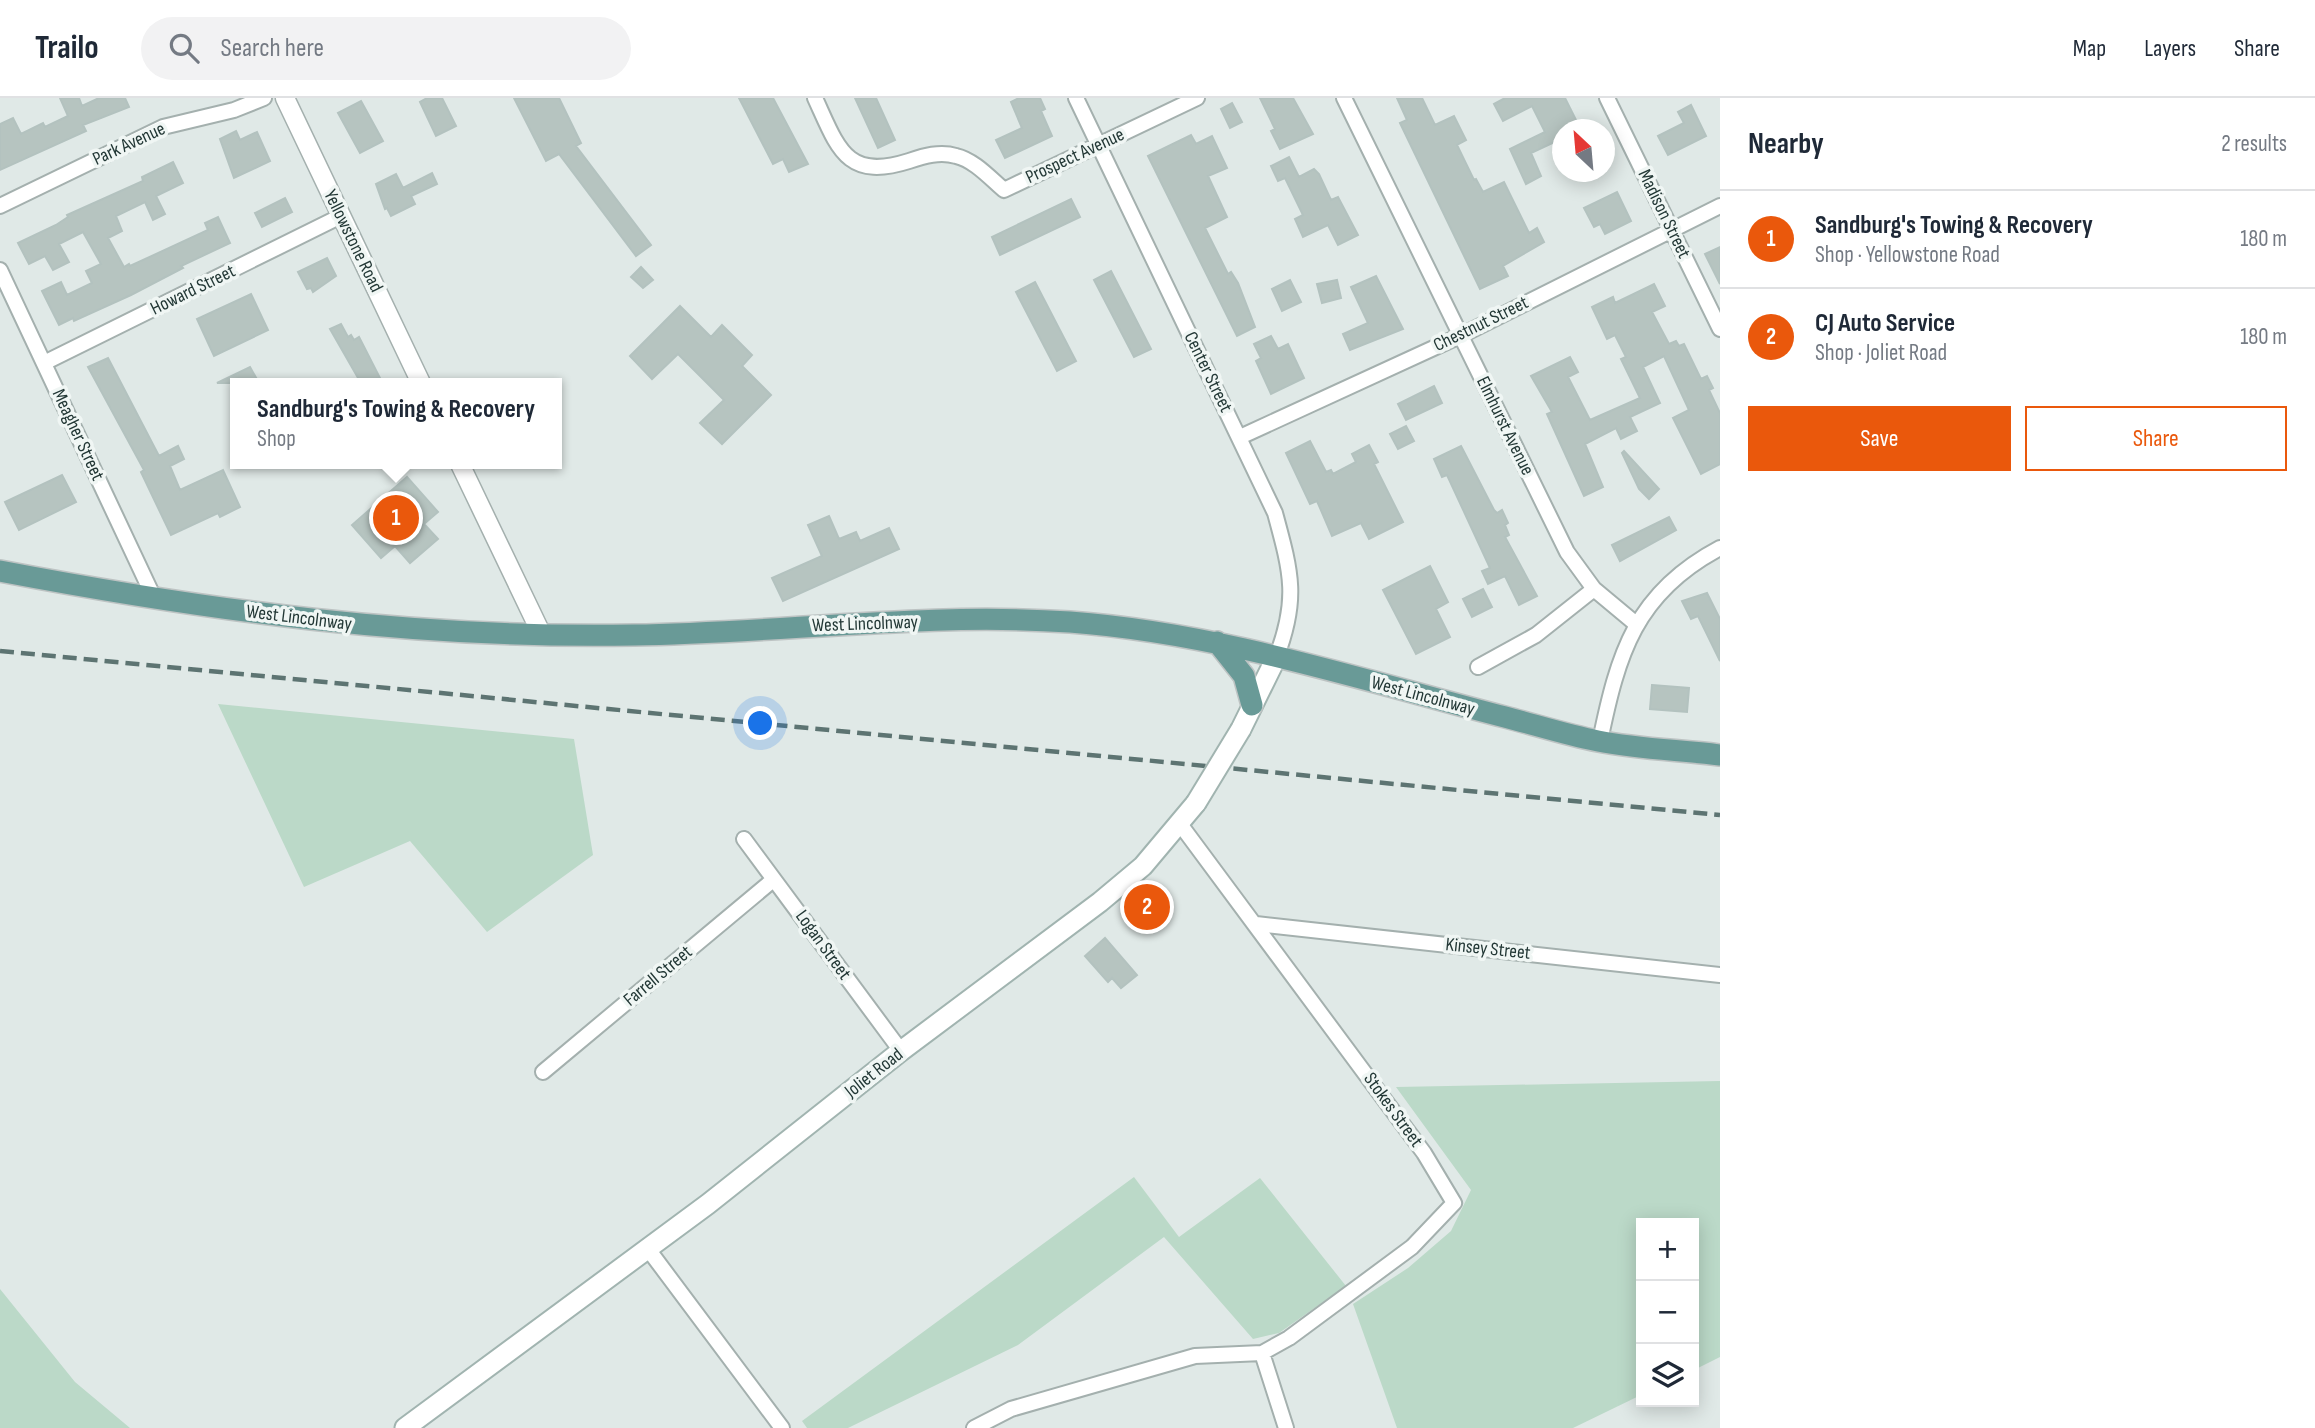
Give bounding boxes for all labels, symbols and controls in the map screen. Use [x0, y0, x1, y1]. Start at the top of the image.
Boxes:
search box [141, 17, 631, 80]
text: Trailo [35, 28, 99, 68]
icon: search [165, 29, 203, 67]
text: Search here [221, 33, 324, 64]
text: Map [2073, 34, 2106, 63]
text: Layers [2144, 34, 2196, 63]
text: Share [2234, 34, 2280, 63]
street label: Park Avenue [89, 117, 169, 171]
north arrow [1552, 119, 1615, 182]
street label: Prospect Avenue [1022, 123, 1128, 189]
text: Nearby [1748, 126, 1824, 162]
text: 2 results [2221, 130, 2287, 158]
street label: Madison Street [1633, 166, 1695, 262]
street label: Yellowstone Road [318, 186, 388, 296]
text: Sandburg's Towing & Recovery [1815, 210, 2093, 241]
text: 1 [1766, 225, 1776, 253]
text: 180 m [2240, 225, 2287, 253]
text: Shop · Yellowstone Road [1815, 241, 2000, 269]
street label: Howard Street [147, 260, 239, 320]
street label: Chestnut Street [1430, 291, 1532, 357]
text: CJ Auto Service [1815, 308, 1955, 339]
text: 2 [1766, 323, 1776, 351]
text: 180 m [2240, 323, 2287, 351]
street label: Center Street [1179, 328, 1237, 416]
text: Shop · Joliet Road [1815, 339, 1947, 367]
street label: Elmhurst Avenue [1471, 373, 1539, 479]
popup [230, 378, 562, 469]
street label: Meagher Street [47, 386, 109, 485]
text: Sandburg's Towing & Recovery [257, 394, 535, 425]
button: Save [1748, 406, 2011, 471]
button: Share [2025, 406, 2287, 471]
text: Shop [257, 425, 296, 453]
pin: 1 [373, 492, 419, 544]
street label: West Lincolnway [245, 600, 354, 636]
street label: West Lincolnway [812, 611, 919, 637]
street label: West Lincolnway [1369, 671, 1478, 721]
your location [743, 706, 777, 740]
pin: 2 [1124, 881, 1170, 933]
street label: Logan Street [790, 906, 856, 985]
street label: Kinsey Street [1444, 933, 1532, 965]
street label: Farrell Street [619, 941, 697, 1011]
street label: Joliet Road [840, 1043, 908, 1103]
street label: Stokes Street [1358, 1068, 1428, 1152]
map controls [1636, 1218, 1699, 1407]
button: + [1636, 1218, 1699, 1281]
button: − [1636, 1281, 1699, 1344]
button: layers [1636, 1344, 1699, 1407]

